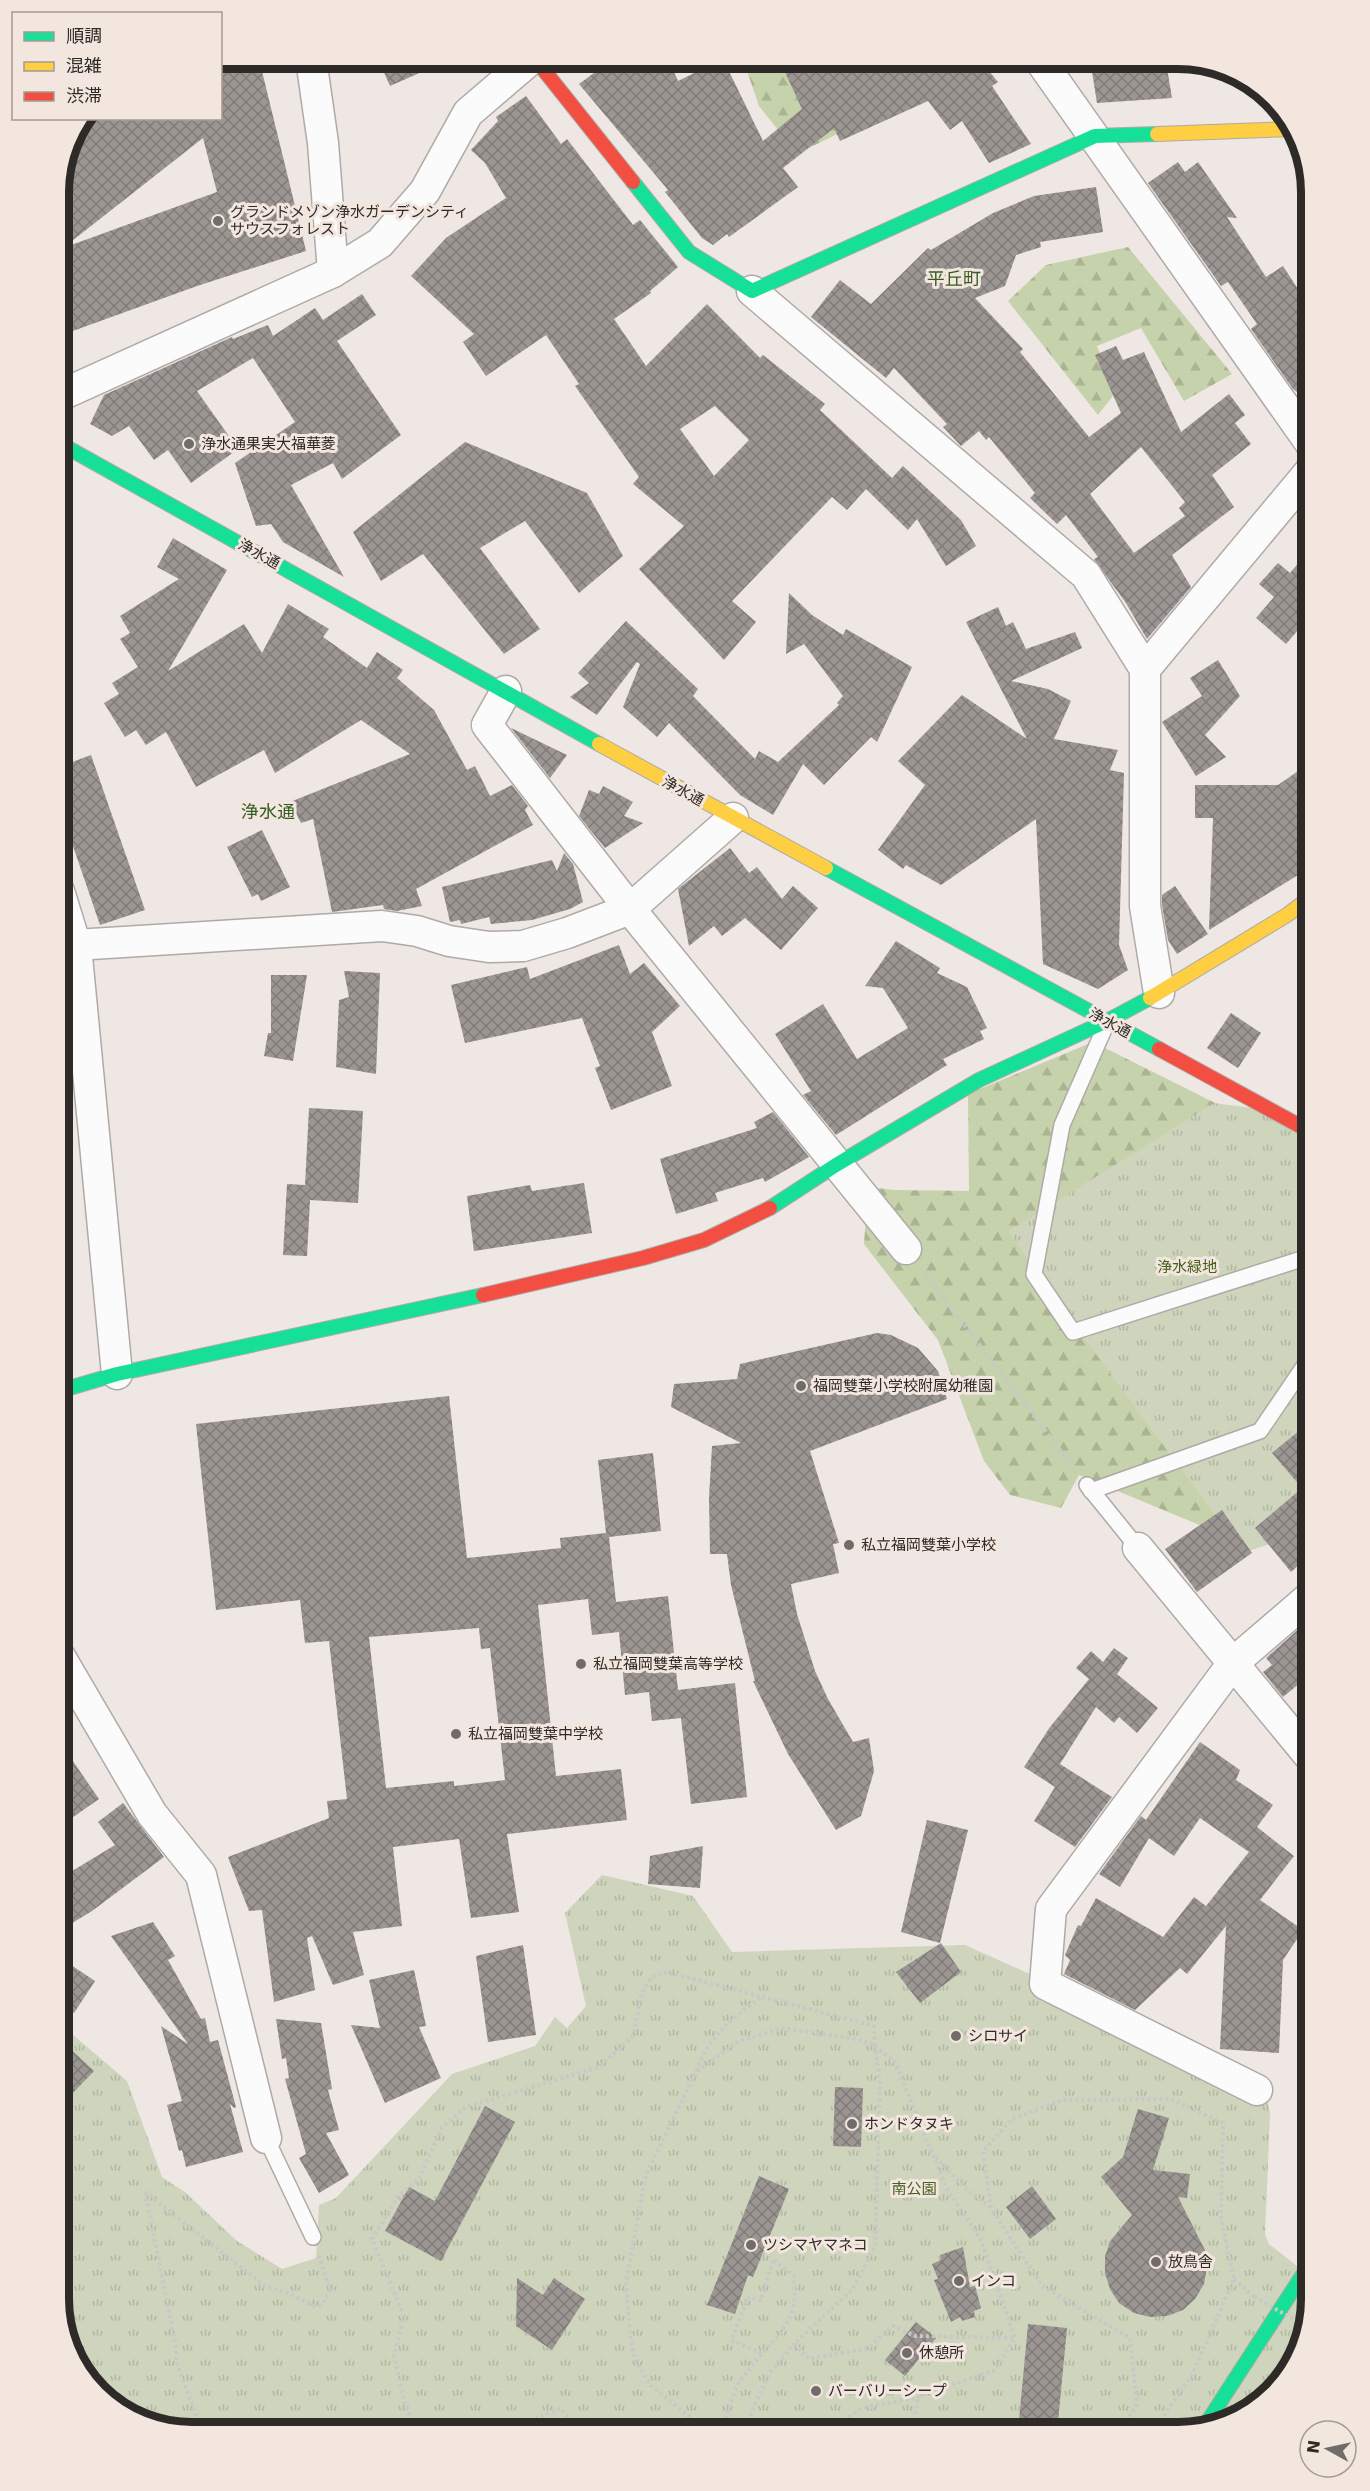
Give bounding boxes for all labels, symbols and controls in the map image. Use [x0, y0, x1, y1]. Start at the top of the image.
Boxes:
legend [12, 12, 222, 120]
text: 順調 [66, 25, 102, 46]
text: 混雑 [66, 55, 102, 76]
text: 渋滞 [66, 85, 102, 106]
place label: グランドメゾン浄水ガーデンシティ サウスフォレスト [230, 203, 469, 238]
marker: グランドメゾン浄水ガーデンシティ サウスフォレスト [211, 214, 225, 228]
district label: 平丘町 [927, 268, 981, 289]
place label: 浄水通果実大福華菱 [201, 435, 336, 453]
marker: 浄水通果実大福華菱 [182, 437, 196, 451]
street label: 浄水通 [235, 535, 283, 573]
street label: 浄水通 [659, 772, 707, 810]
district label: 浄水通 [241, 801, 295, 822]
street label: 浄水通 [1086, 1004, 1134, 1042]
park label: 浄水緑地 [1157, 1258, 1217, 1276]
place label: 福岡雙葉小学校附属幼稚園 [813, 1377, 993, 1395]
marker: 福岡雙葉小学校附属幼稚園 [794, 1379, 808, 1393]
place label: 私立福岡雙葉小学校 [861, 1536, 996, 1554]
marker: 私立福岡雙葉小学校 [842, 1538, 856, 1552]
place label: 私立福岡雙葉高等学校 [593, 1655, 743, 1673]
marker: 私立福岡雙葉高等学校 [574, 1657, 588, 1671]
place label: 私立福岡雙葉中学校 [468, 1725, 603, 1743]
marker: 私立福岡雙葉中学校 [449, 1727, 463, 1741]
place label: シロサイ [968, 2027, 1028, 2045]
marker: シロサイ [949, 2029, 963, 2043]
place label: ホンドタヌキ [864, 2115, 954, 2133]
marker: ホンドタヌキ [845, 2117, 859, 2131]
park label: 南公園 [891, 2180, 937, 2198]
place label: ツシマヤマネコ [763, 2236, 868, 2254]
marker: ツシマヤマネコ [744, 2238, 758, 2252]
place label: 放鳥舎 [1168, 2253, 1213, 2271]
marker: 放鳥舎 [1149, 2255, 1163, 2269]
place label: インコ [971, 2272, 1016, 2290]
marker: インコ [952, 2274, 966, 2288]
place label: 休憩所 [919, 2344, 964, 2362]
marker: 休憩所 [900, 2346, 914, 2360]
place label: バーバリーシープ [828, 2382, 947, 2400]
marker: バーバリーシープ [809, 2384, 823, 2398]
north arrow [1298, 2419, 1358, 2479]
text: N [1303, 2439, 1324, 2455]

